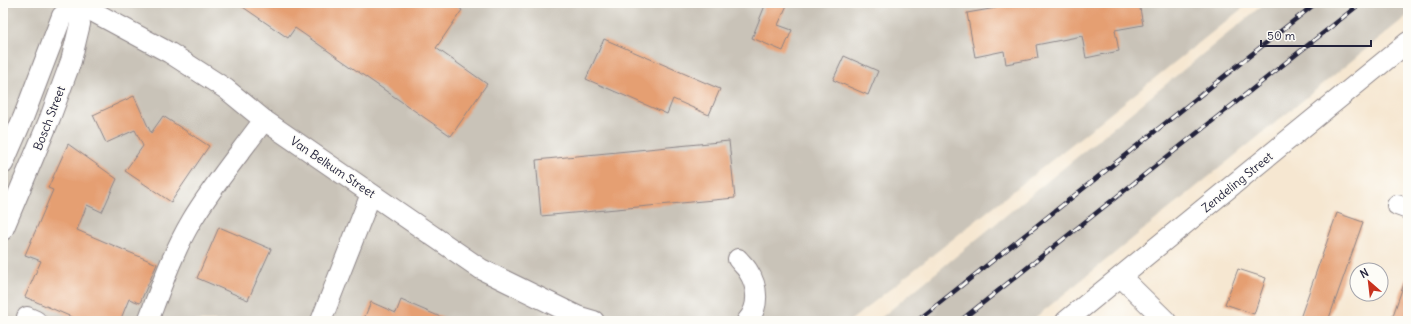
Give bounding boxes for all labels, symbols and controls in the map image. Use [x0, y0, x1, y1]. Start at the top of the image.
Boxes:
scale bar [1261, 22, 1371, 48]
text: 50 m [1267, 28, 1296, 43]
street label: Bosch Street [30, 84, 68, 152]
street label: Van Belkum Street [288, 133, 378, 201]
street label: Zendeling Street [1198, 149, 1276, 215]
north arrow [1349, 262, 1389, 302]
text: N [1358, 265, 1371, 281]

